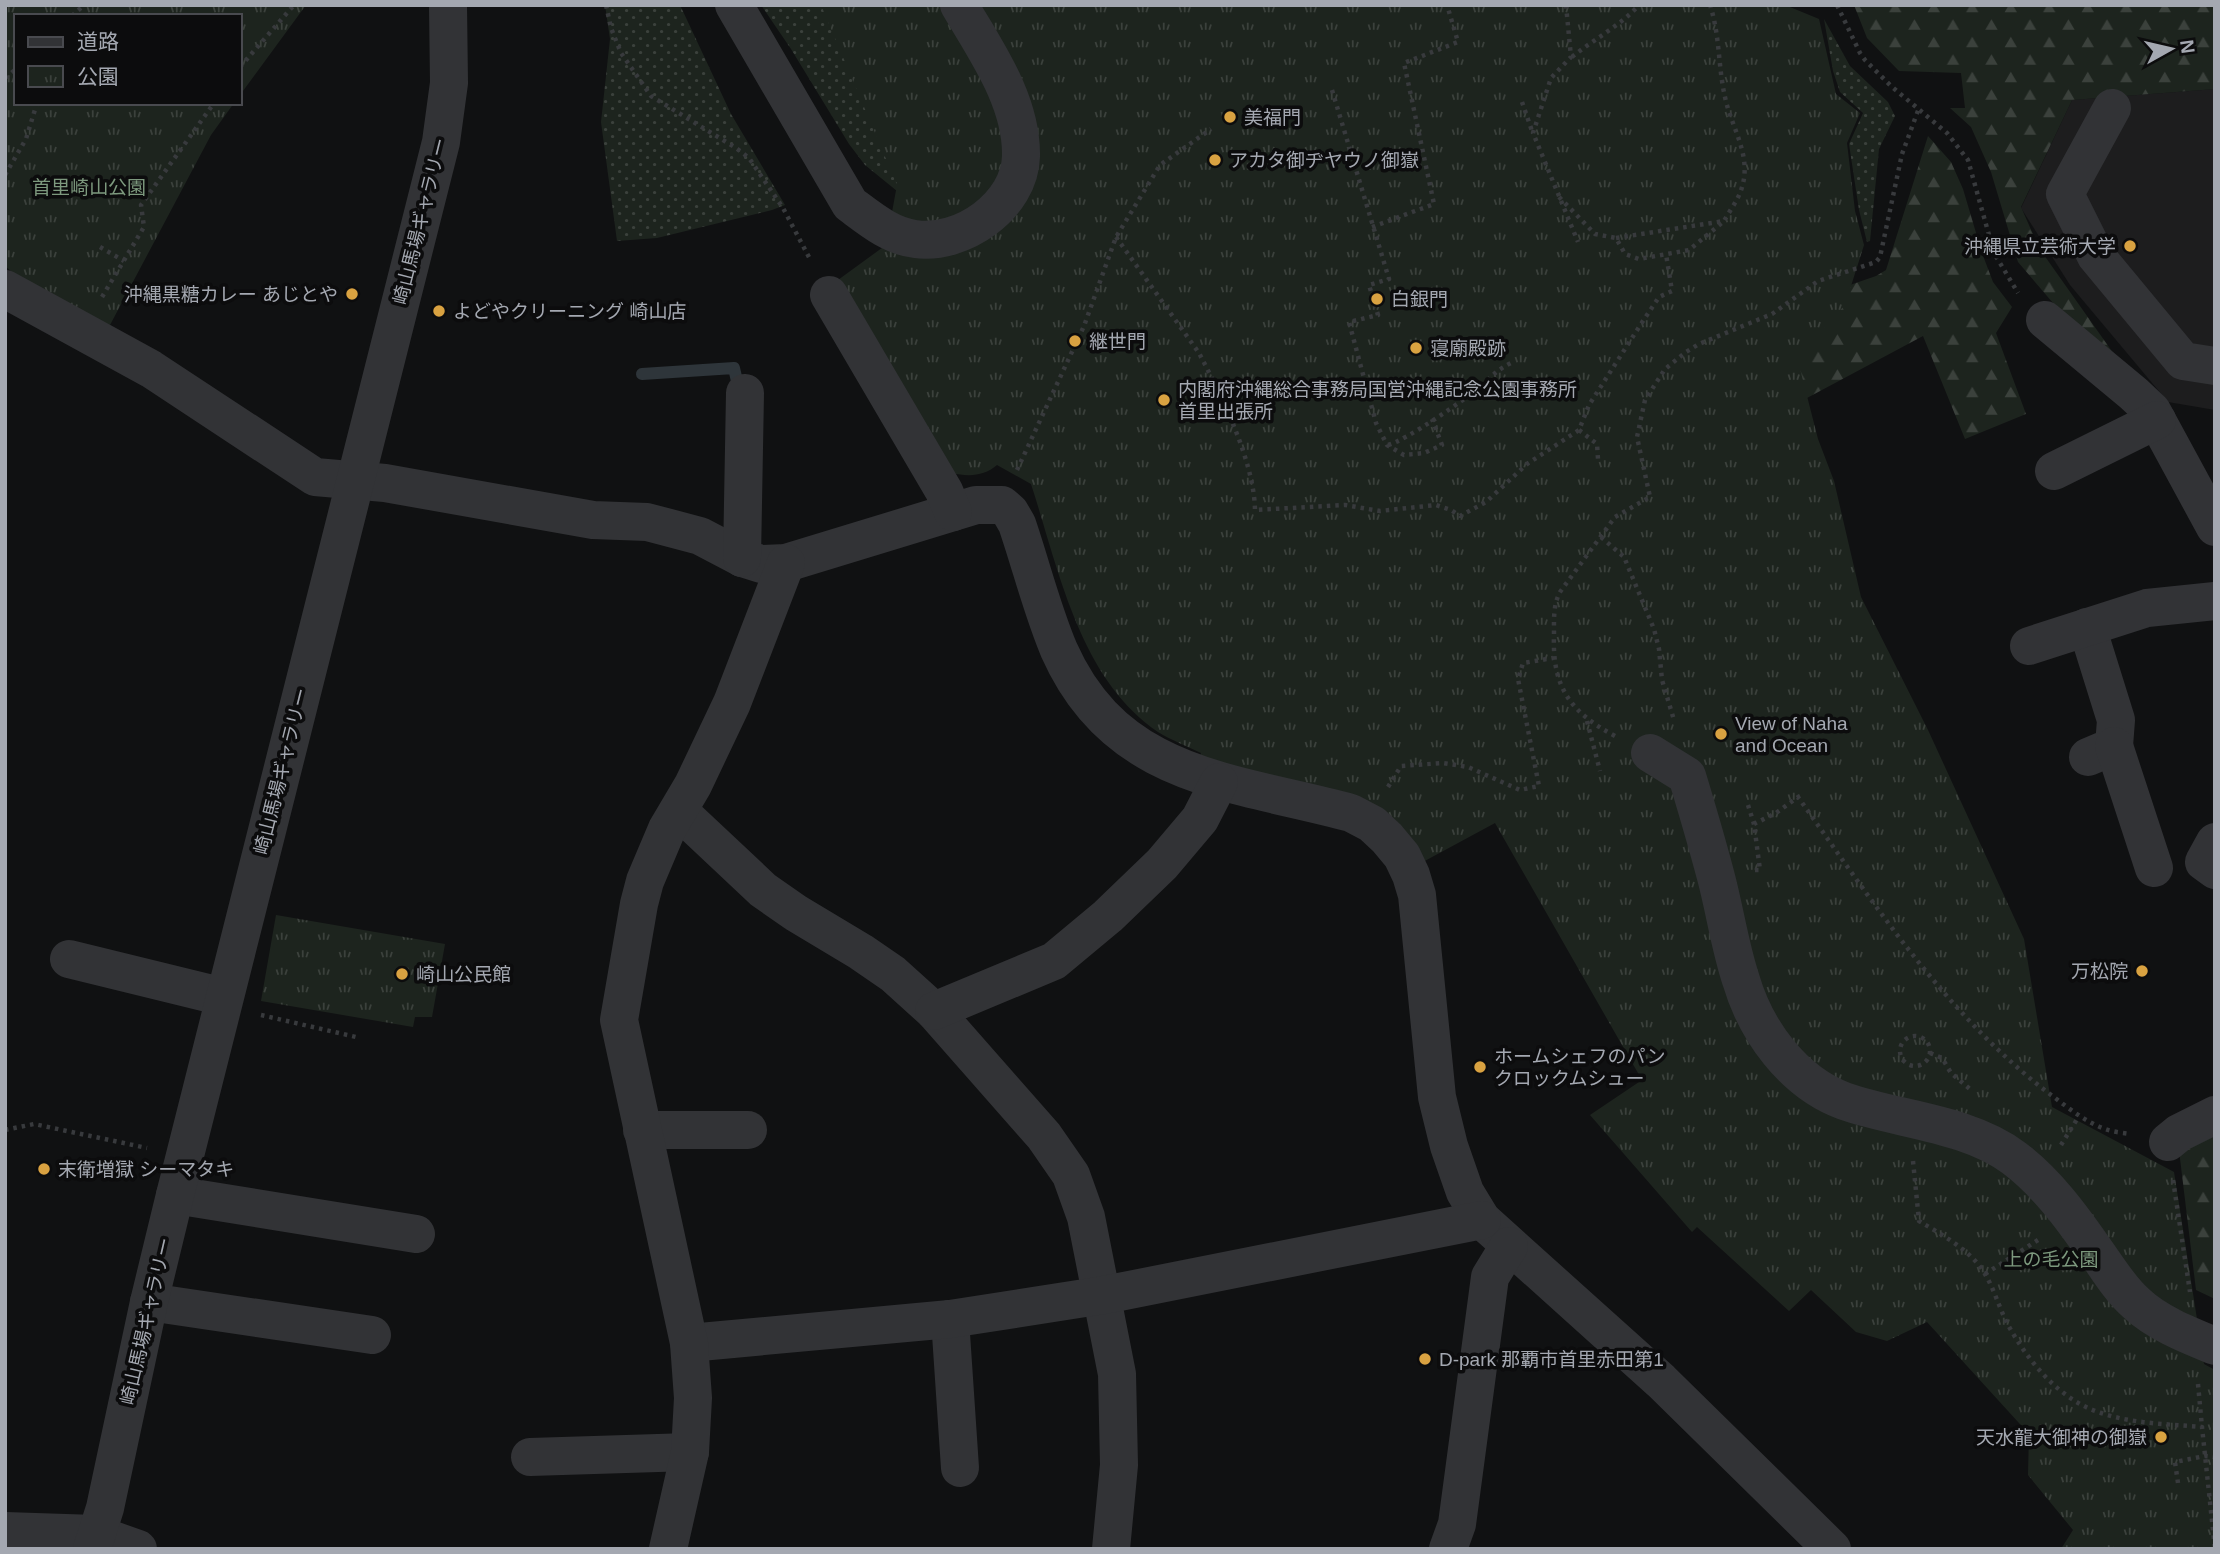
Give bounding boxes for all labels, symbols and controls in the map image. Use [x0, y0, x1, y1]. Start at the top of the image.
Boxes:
legend [14, 14, 242, 105]
north arrow [2136, 14, 2206, 84]
text: 道路 [77, 30, 119, 53]
text: N [2176, 38, 2199, 55]
text: 公園 [77, 65, 119, 88]
place label: 美福門 [1244, 107, 1301, 128]
marker: 美福門 [1222, 109, 1238, 125]
street label: 崎山馬場ギャラリー [390, 136, 451, 307]
place label: アカタ御ヂヤウノ御嶽 [1229, 150, 1419, 171]
marker: アカタ御ヂヤウノ御嶽 [1207, 152, 1223, 168]
park label: 首里崎山公園 [32, 177, 146, 198]
place label: 沖縄県立芸術大学 [1964, 236, 2116, 257]
marker: 沖縄県立芸術大学 [2122, 238, 2138, 254]
place label: 沖縄黒糖カレー あじとや [124, 284, 338, 305]
marker: 沖縄黒糖カレー あじとや [344, 286, 360, 302]
place label: 白銀門 [1391, 289, 1448, 310]
marker: 白銀門 [1369, 291, 1385, 307]
place label: よどやクリーニング 崎山店 [453, 301, 686, 322]
marker: よどやクリーニング 崎山店 [431, 303, 447, 319]
place label: 継世門 [1089, 331, 1146, 352]
marker: 継世門 [1067, 333, 1083, 349]
place label: 寝廟殿跡 [1430, 338, 1506, 359]
marker: 寝廟殿跡 [1408, 340, 1424, 356]
place label: 内閣府沖縄総合事務局国営沖縄記念公園事務所 首里出張所 [1178, 379, 1577, 422]
marker: 内閣府沖縄総合事務局国営沖縄記念公園事務所 首里出張所 [1156, 392, 1172, 408]
street label: 崎山馬場ギャラリー [251, 686, 312, 857]
place label: View of Naha and Ocean [1735, 713, 1848, 756]
marker: View of Naha and Ocean [1713, 726, 1729, 742]
place label: 万松院 [2071, 961, 2128, 982]
marker: 万松院 [2134, 963, 2150, 979]
place label: 崎山公民館 [416, 964, 511, 985]
marker: 崎山公民館 [394, 966, 410, 982]
place label: ホームシェフのパン クロックムシュー [1494, 1046, 1665, 1089]
marker: ホームシェフのパン クロックムシュー [1472, 1059, 1488, 1075]
place label: 末衛増獄 シーマタキ [58, 1159, 234, 1180]
marker: 末衛増獄 シーマタキ [36, 1161, 52, 1177]
street label: 崎山馬場ギャラリー [117, 1235, 176, 1407]
park label: 上の毛公園 [2003, 1249, 2099, 1270]
place label: D-park 那覇市首里赤田第1 [1439, 1349, 1664, 1370]
marker: D-park 那覇市首里赤田第1 [1417, 1351, 1433, 1367]
place label: 天水龍大御神の御嶽 [1976, 1427, 2147, 1448]
marker: 天水龍大御神の御嶽 [2153, 1429, 2169, 1445]

